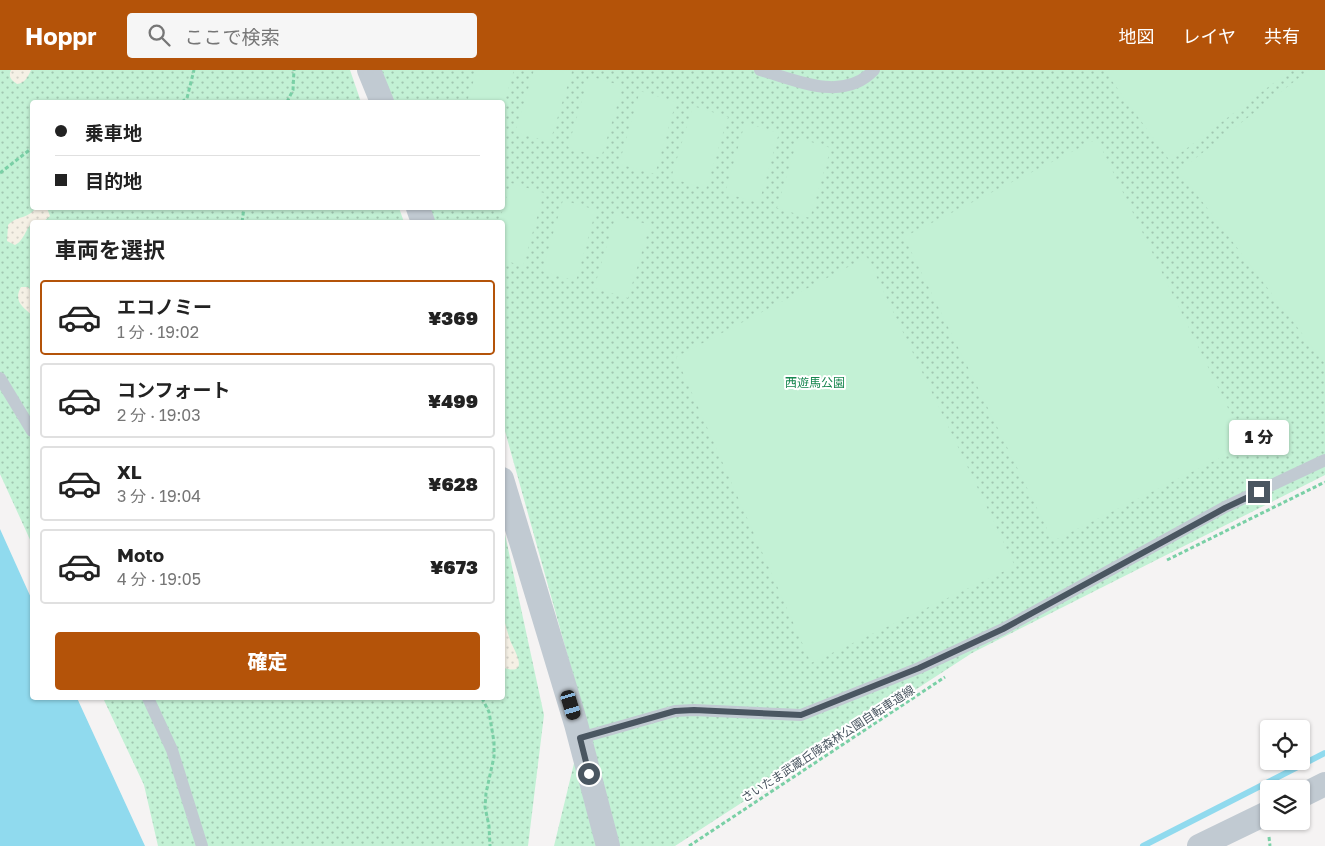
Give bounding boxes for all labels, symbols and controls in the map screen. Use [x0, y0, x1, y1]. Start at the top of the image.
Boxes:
search box [127, 13, 477, 58]
text: Hoppr [25, 21, 97, 50]
icon: search [145, 21, 173, 49]
text: ここで検索 [185, 25, 280, 48]
text: 地図 [1119, 25, 1155, 47]
text: レイヤ [1183, 25, 1236, 47]
text: 共有 [1264, 25, 1300, 47]
text: 乗車地 [85, 121, 142, 144]
text: 目的地 [85, 169, 142, 192]
text: 車両を選択 [55, 236, 165, 263]
icon: car [57, 295, 102, 340]
text: エコノミー [117, 295, 212, 318]
text: ¥369 [428, 306, 478, 329]
text: 1 分 · 19:02 [117, 322, 199, 342]
park label: 西遊馬公園 [785, 375, 845, 390]
icon: car [57, 378, 102, 423]
text: コンフォート [117, 378, 230, 401]
text: ¥499 [428, 389, 478, 412]
text: 2 分 · 19:03 [117, 405, 201, 425]
callout: 1 分 [1229, 420, 1289, 454]
text: 1 分 [1245, 427, 1273, 447]
text: XL [117, 460, 142, 483]
icon: car [57, 461, 102, 506]
text: ¥628 [428, 472, 478, 495]
route end [1248, 481, 1270, 503]
text: 3 分 · 19:04 [117, 486, 201, 506]
text: Moto [117, 543, 164, 566]
icon: car [57, 544, 102, 589]
text: ¥673 [430, 555, 478, 578]
text: 4 分 · 19:05 [117, 569, 201, 589]
button: 確定 [55, 632, 480, 690]
street label: さいたま武蔵丘陵森林公園自転車道線 [738, 682, 917, 805]
car [559, 688, 582, 722]
map controls [1260, 720, 1310, 830]
button: locate [1260, 720, 1310, 770]
route start [578, 763, 600, 785]
button: layers [1260, 780, 1310, 830]

